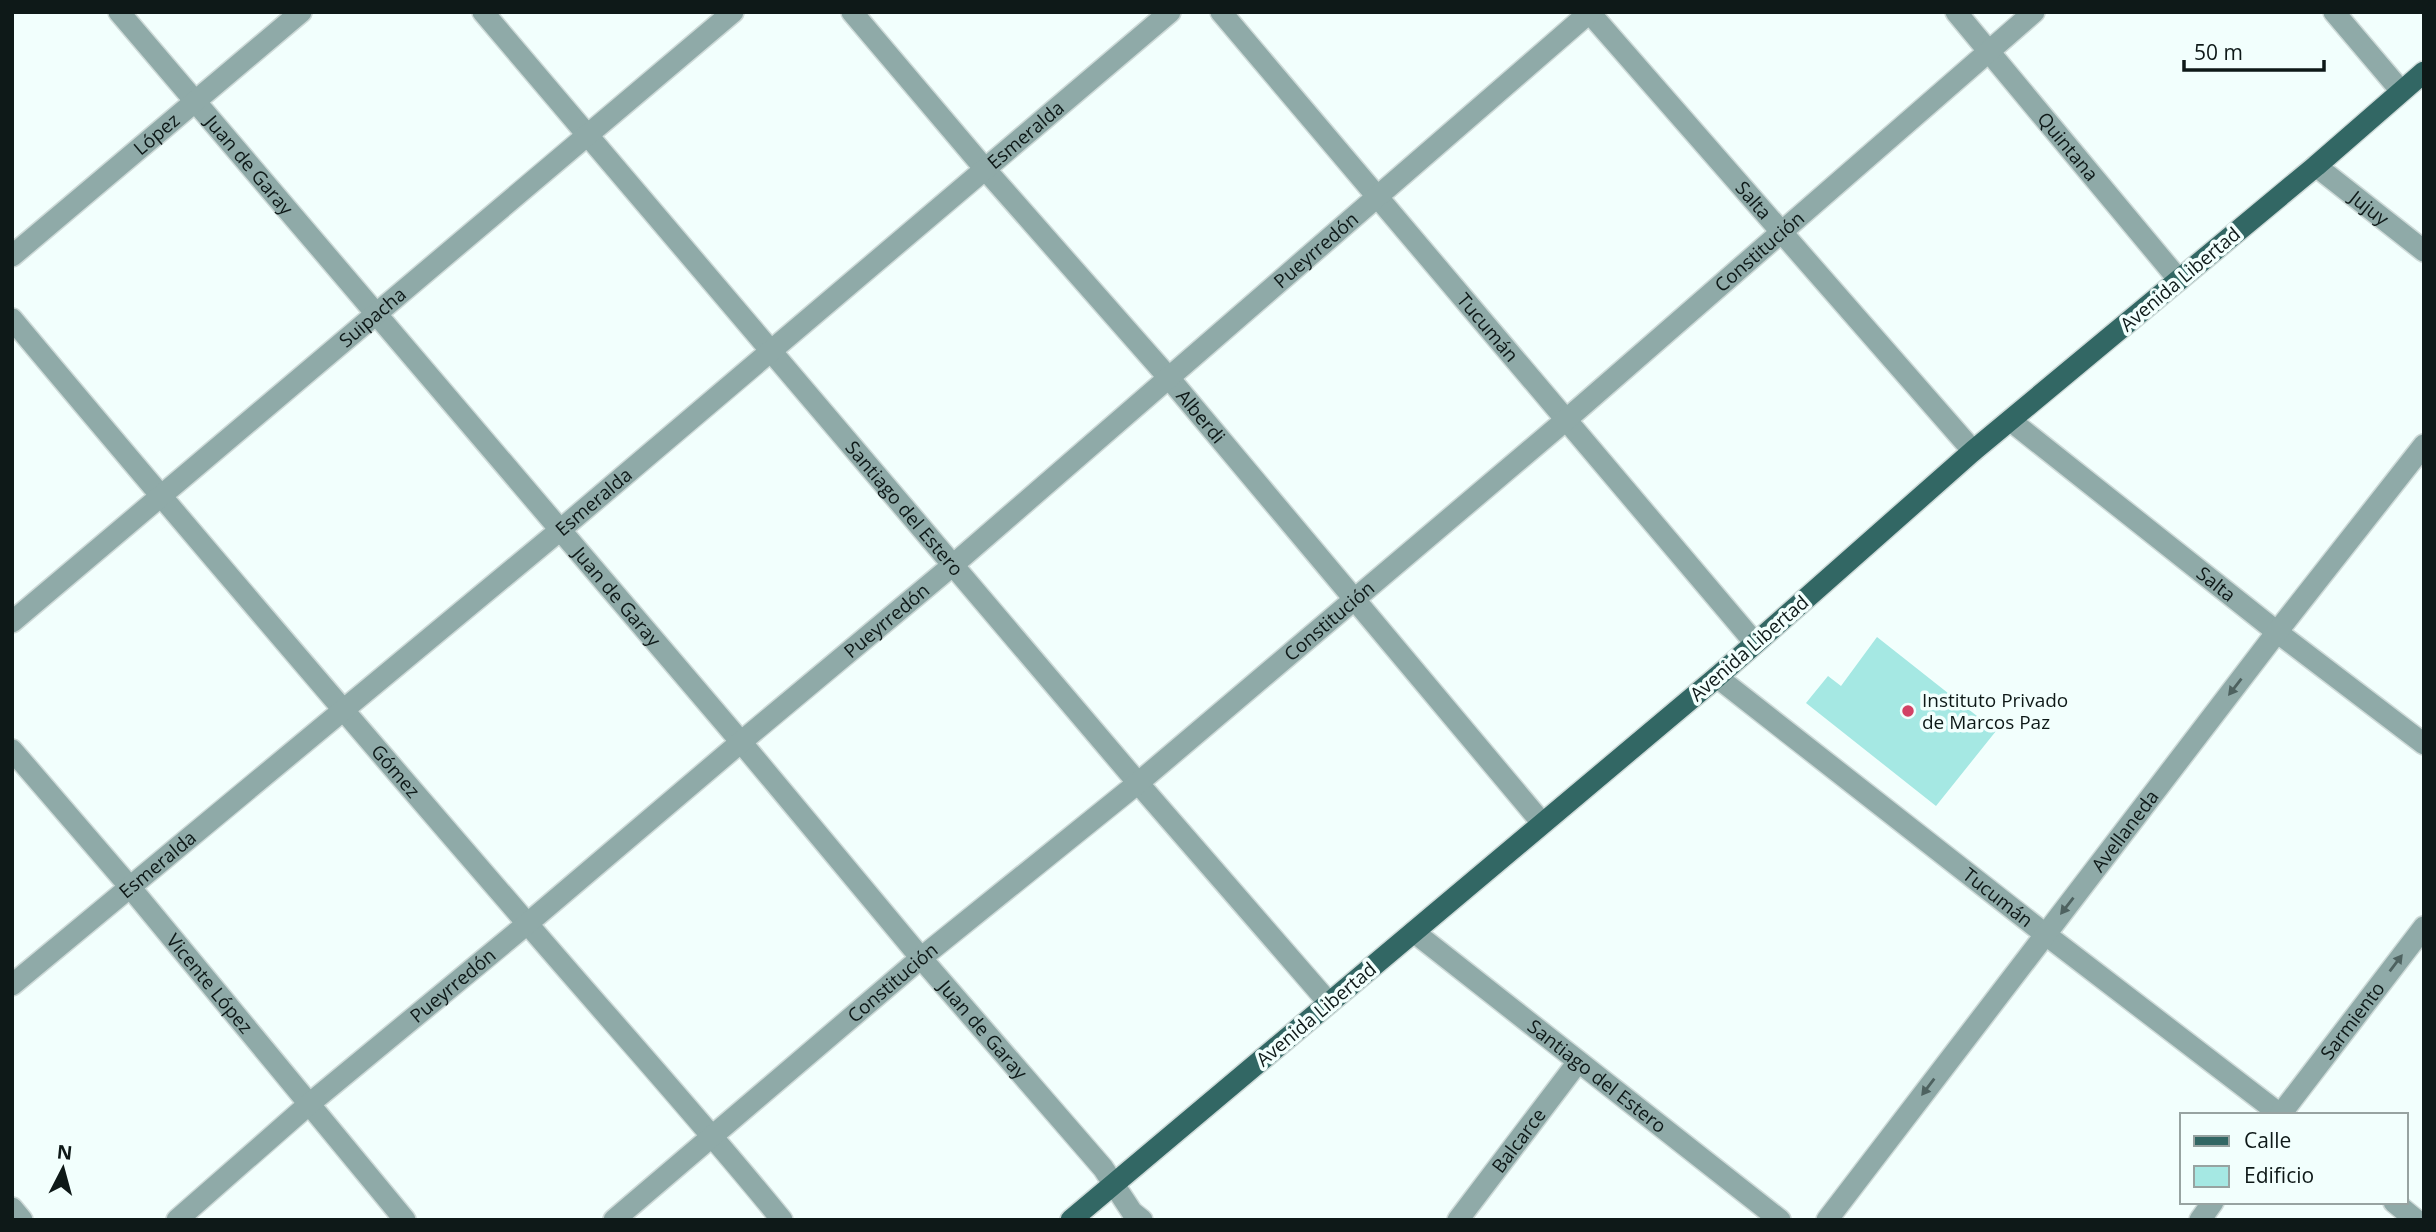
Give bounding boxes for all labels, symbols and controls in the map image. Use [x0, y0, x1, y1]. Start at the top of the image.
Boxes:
scale bar [2184, 28, 2324, 72]
text: 50 m [2194, 38, 2243, 66]
street label: Esmeralda [982, 95, 1069, 175]
street label: López [128, 107, 185, 161]
street label: Quintana [2032, 107, 2104, 187]
street label: Juan de Garay [198, 108, 300, 221]
street label: Salta [1730, 175, 1778, 225]
street label: Jujuy [2343, 183, 2395, 232]
street label: Constitución [1709, 205, 1810, 298]
street label: Pueyrredón [1268, 206, 1364, 294]
street label: Avenida Libertad [2114, 221, 2246, 337]
street label: Suipacha [333, 281, 411, 353]
street label: Tucumán [1451, 287, 1524, 367]
street label: Alberdi [1171, 384, 1231, 449]
street label: Santiago del Estero [840, 435, 969, 581]
street label: Esmeralda [549, 462, 637, 542]
street label: Juan de Garay [566, 540, 667, 652]
street label: Salta [2191, 560, 2241, 607]
street label: Constitución [1278, 575, 1380, 667]
street label: Pueyrredón [838, 577, 935, 664]
street label: Avenida Libertad [1684, 589, 1814, 707]
one-way arrow [2228, 677, 2243, 695]
place label: Instituto Privado de Marcos Paz [1922, 687, 2068, 735]
marker: Instituto Privado de Marcos Paz [1900, 703, 1916, 719]
street label: Gómez [366, 739, 426, 803]
street label: Avellaneda [2085, 785, 2165, 877]
street label: Esmeralda [113, 825, 202, 904]
street label: Tucumán [1957, 861, 2039, 933]
one-way arrow [2060, 897, 2074, 915]
street label: Vicente López [161, 928, 259, 1039]
street label: Constitución [842, 937, 943, 1028]
street label: Pueyrredón [404, 942, 501, 1029]
one-way arrow [2389, 955, 2404, 973]
street label: Avenida Libertad [1250, 956, 1382, 1072]
street label: Juan de Garay [932, 973, 1034, 1085]
street label: Sarmiento [2314, 976, 2391, 1065]
street label: Santiago del Estero [1522, 1013, 1672, 1139]
one-way arrow [1921, 1077, 1936, 1095]
street label: Balcarce [1485, 1103, 1551, 1178]
legend [2180, 1113, 2408, 1204]
text: Calle [2244, 1126, 2291, 1154]
north arrow [28, 1134, 98, 1204]
text: N [56, 1138, 74, 1166]
text: Edificio [2244, 1161, 2314, 1189]

